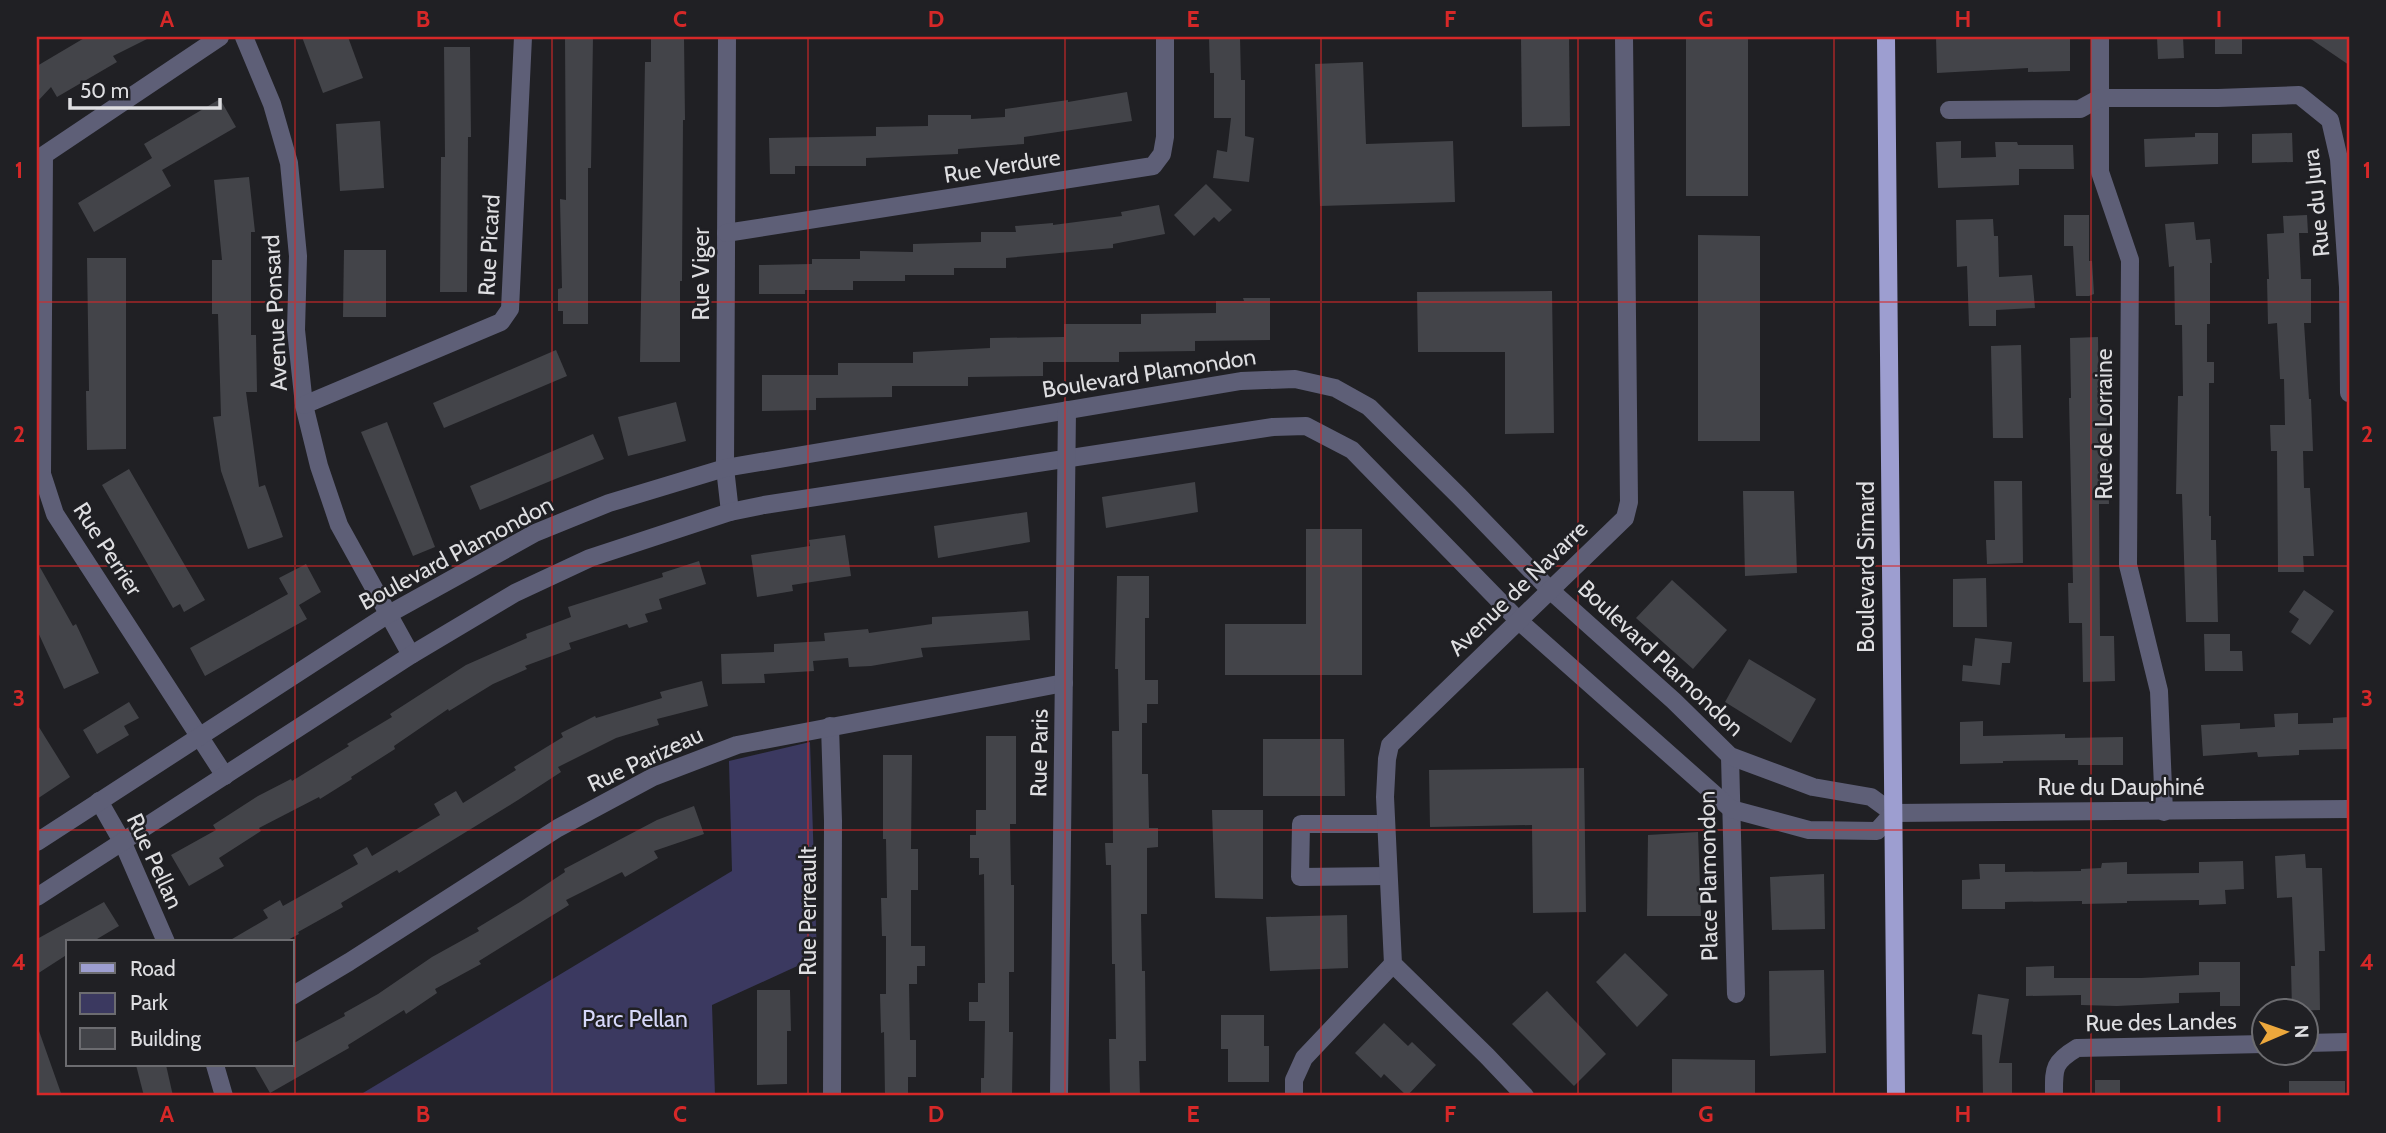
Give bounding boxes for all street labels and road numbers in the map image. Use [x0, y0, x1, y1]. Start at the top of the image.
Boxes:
street label: Rue Verdure [942, 143, 1062, 189]
street label: Rue du Jura [2296, 148, 2336, 258]
street label: Rue Picard [472, 193, 506, 297]
street label: Rue Viger [687, 227, 715, 321]
street label: Avenue Ponsard [257, 234, 293, 392]
street label: Boulevard Plamondon [1040, 342, 1258, 404]
street label: Rue de Lorraine [2090, 348, 2118, 500]
street label: Boulevard Simard [1852, 481, 1880, 653]
street label: Boulevard Plamondon [354, 490, 558, 616]
street label: Rue Perrier [67, 497, 149, 602]
street label: Avenue de Navarre [1443, 514, 1594, 662]
street label: Boulevard Plamondon [1572, 574, 1750, 742]
street label: Rue Paris [1024, 709, 1054, 797]
street label: Rue Parizeau [583, 720, 707, 798]
street label: Rue du Dauphiné [2037, 773, 2205, 801]
street label: Place Plamondon [1693, 791, 1723, 961]
street label: Rue Pellan [121, 809, 189, 913]
street label: Rue Perreault [794, 846, 822, 976]
street label: Rue des Landes [2085, 1007, 2237, 1037]

